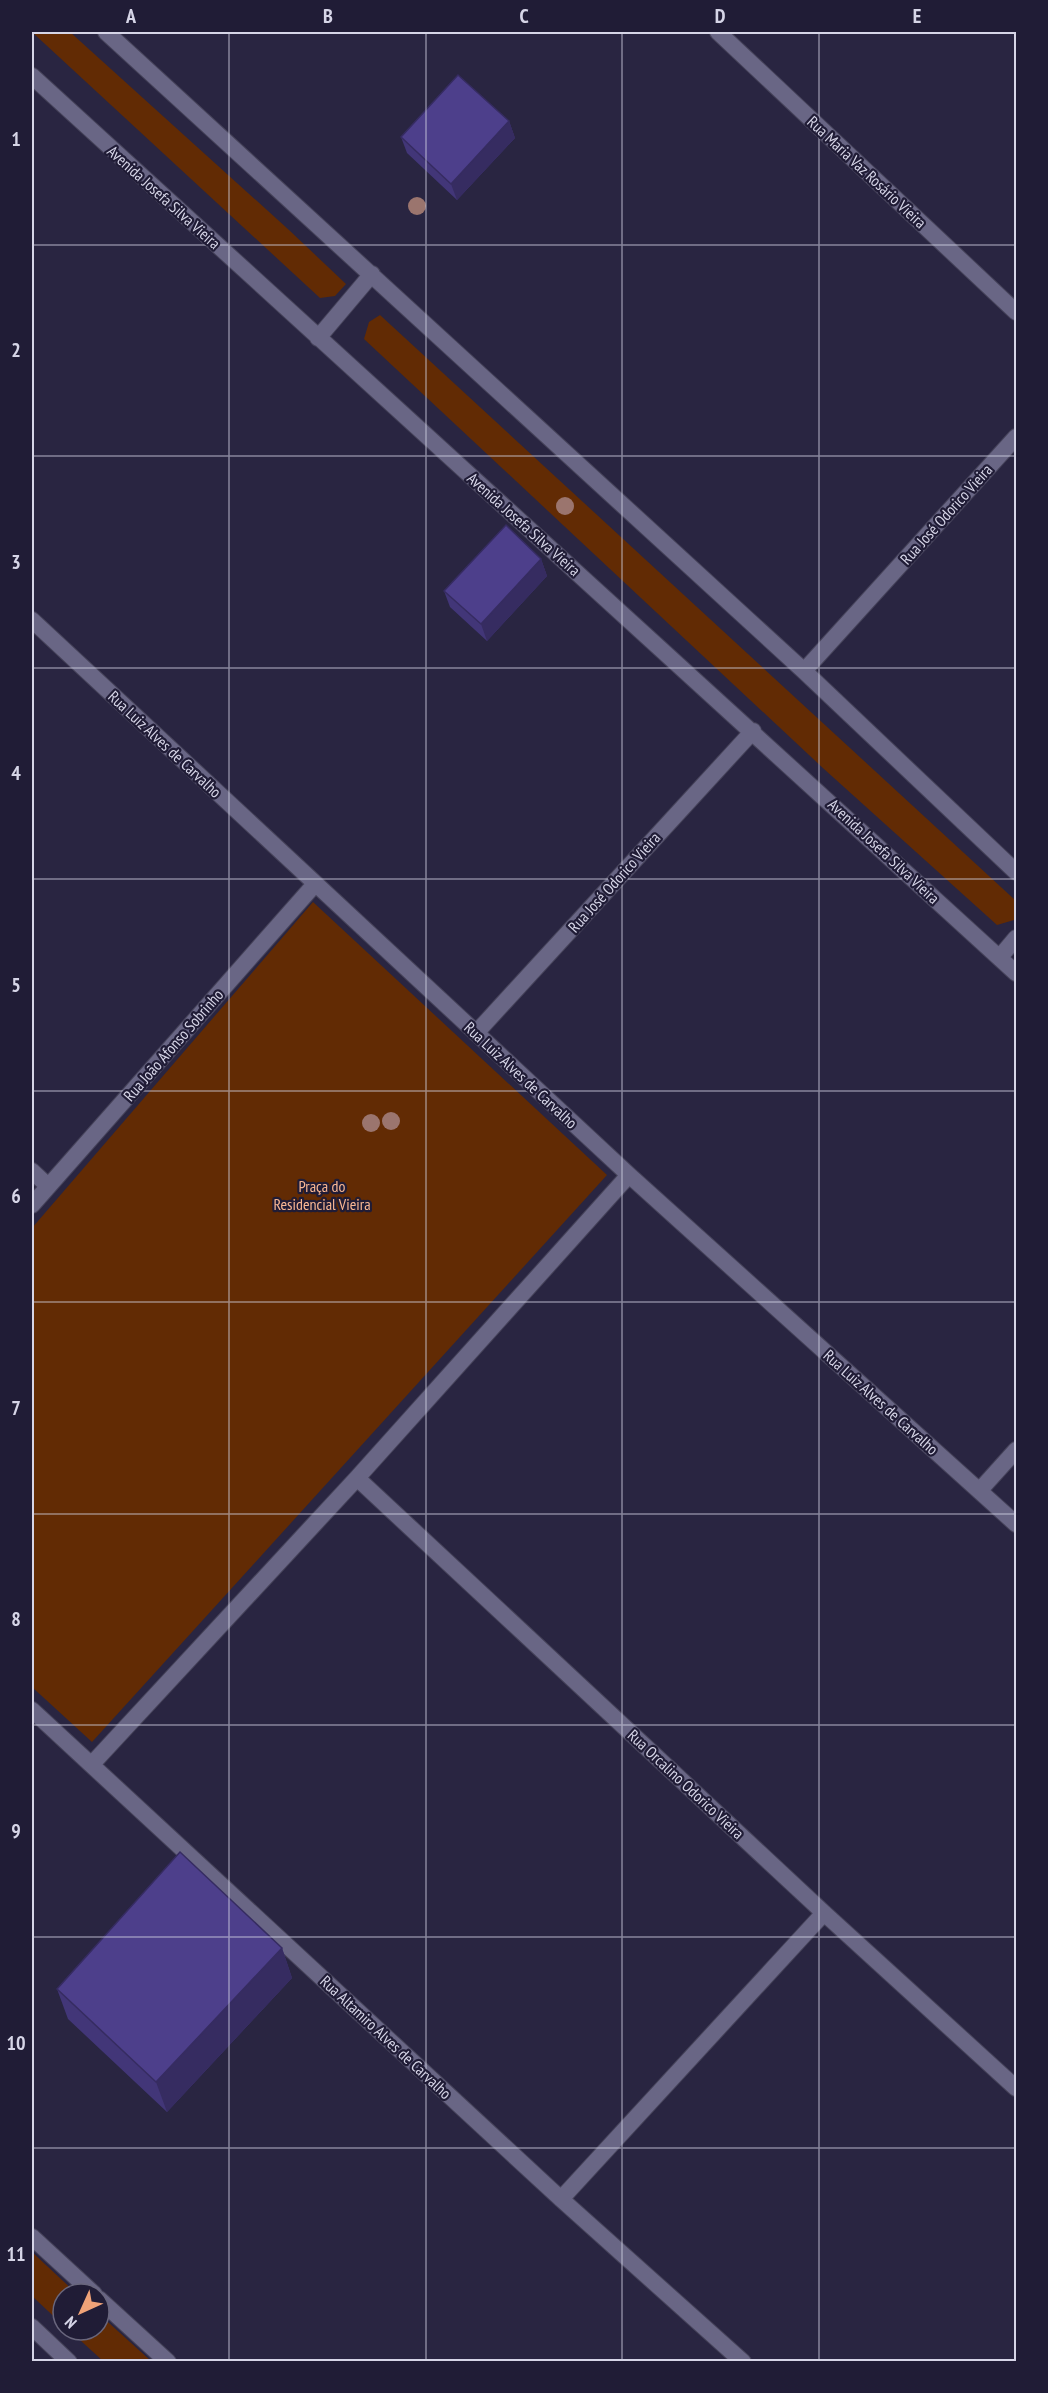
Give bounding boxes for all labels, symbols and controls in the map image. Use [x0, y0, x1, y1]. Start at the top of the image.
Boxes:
text: A [125, 3, 137, 29]
text: B [323, 3, 333, 29]
text: C [519, 3, 529, 29]
text: D [715, 3, 726, 29]
text: E [913, 3, 921, 29]
street label: Rua Maria Vaz Rosário Vieira [803, 112, 931, 232]
text: 1 [11, 126, 21, 152]
street label: Avenida Josefa Silva Vieira [103, 141, 225, 253]
text: 2 [11, 337, 21, 363]
street label: Rua José Odorico Vieira [896, 460, 996, 568]
street label: Avenida Josefa Silva Vieira [463, 468, 585, 580]
text: 3 [11, 549, 21, 575]
street label: Rua Luiz Alves de Carvalho [104, 686, 226, 802]
text: 4 [11, 760, 21, 786]
street label: Avenida Josefa Silva Vieira [824, 794, 944, 908]
street label: Rua José Odorico Vieira [564, 828, 664, 936]
text: 5 [11, 972, 21, 998]
street label: Rua João Afonso Sobrinho [119, 985, 227, 1105]
street label: Rua Luiz Alves de Carvalho [460, 1017, 582, 1133]
park label: Praça do Residencial Vieira [273, 1176, 371, 1214]
text: 6 [11, 1183, 21, 1209]
street label: Rua Luiz Alves de Carvalho [819, 1345, 943, 1459]
text: 7 [11, 1395, 21, 1421]
text: 8 [11, 1606, 21, 1632]
street label: Rua Orcalino Odorico Vieira [624, 1725, 748, 1843]
text: 9 [11, 1818, 21, 1844]
street label: Rua Altamiro Alves de Carvalho [316, 1971, 456, 2103]
text: 10 [6, 2030, 26, 2056]
text: 11 [6, 2241, 26, 2267]
north arrow [51, 2282, 111, 2342]
text: N [60, 2312, 81, 2333]

